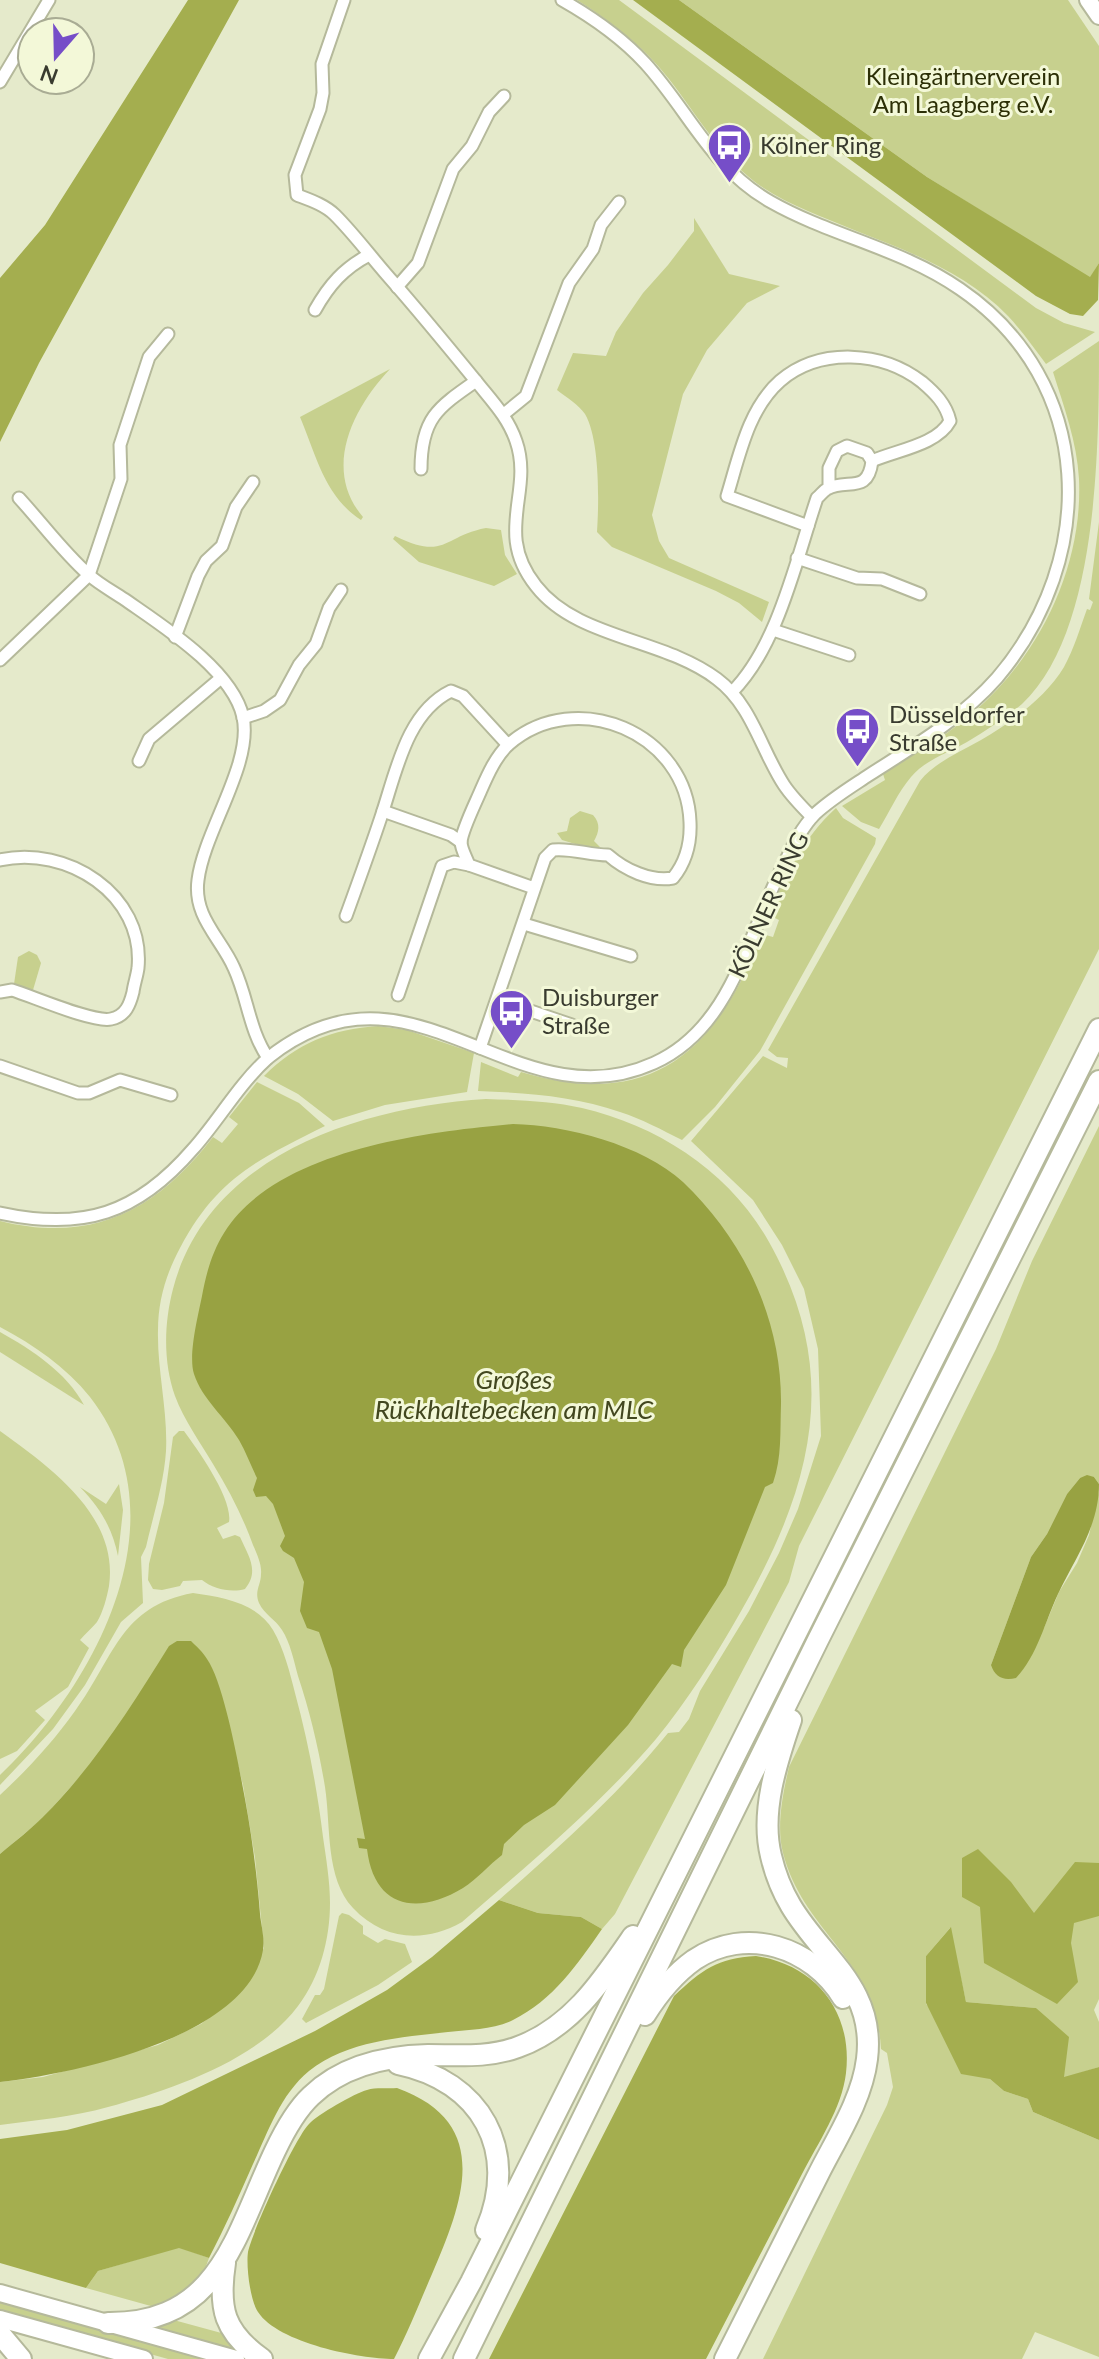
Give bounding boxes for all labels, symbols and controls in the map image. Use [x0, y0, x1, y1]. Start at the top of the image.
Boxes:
north arrow [16, 16, 96, 96]
text: N [36, 60, 62, 91]
park label: Kleingärtnerverein Am Laagberg e.V. [866, 61, 1060, 118]
bus stop icon: Kölner Ring [705, 122, 753, 185]
place label: Kölner Ring [760, 130, 881, 159]
place label: Düsseldorfer Straße [889, 699, 1025, 756]
bus stop icon: Düsseldorfer Straße [834, 705, 882, 768]
street label: KÖLNER RING [721, 827, 814, 982]
place label: Duisburger Straße [542, 982, 659, 1039]
bus stop icon: Duisburger Straße [487, 988, 535, 1051]
water label: Großes Rückhaltebecken am MLC [375, 1363, 654, 1425]

